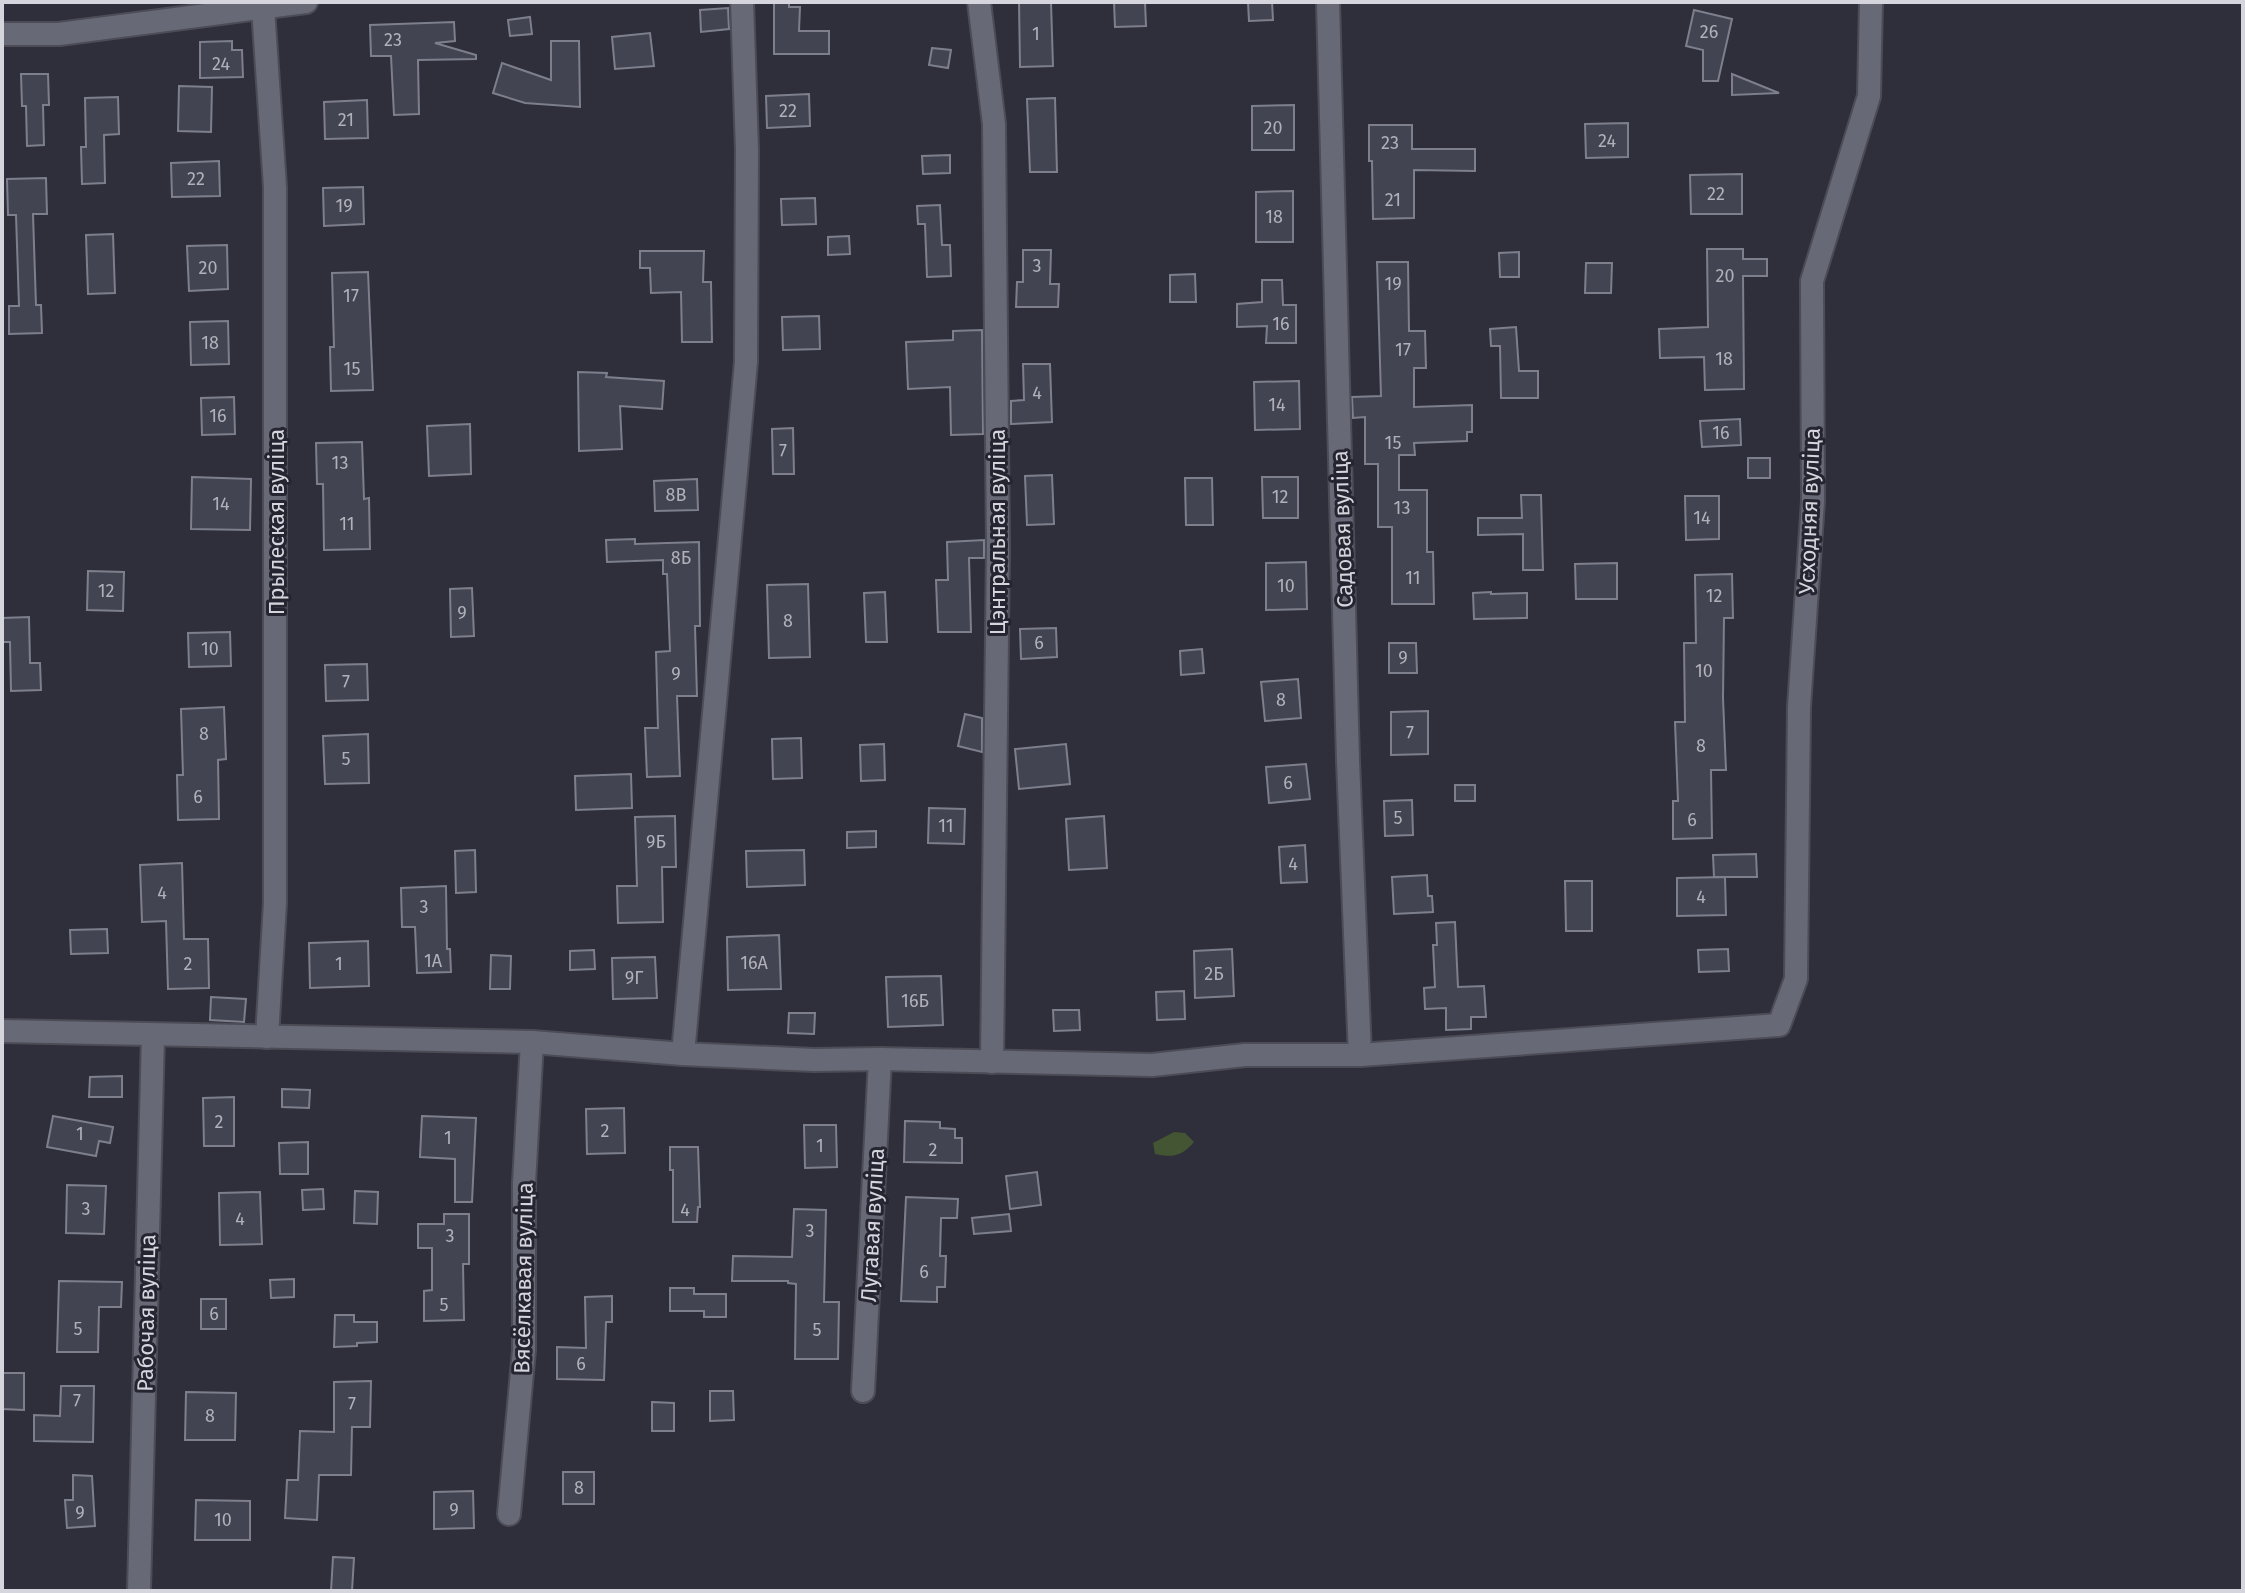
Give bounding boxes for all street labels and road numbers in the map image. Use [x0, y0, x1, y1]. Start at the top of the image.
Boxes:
street label: Усходняя вуліца [1793, 427, 1826, 595]
street label: Прылеская вуліца [263, 429, 290, 615]
street label: Цэнтральная вуліца [984, 429, 1011, 635]
street label: Садовая вуліца [1326, 450, 1359, 608]
street label: Лугавая вуліца [855, 1147, 890, 1303]
street label: Вясёлкавая вуліца [508, 1182, 539, 1374]
street label: Рабочая вуліца [132, 1234, 161, 1392]

